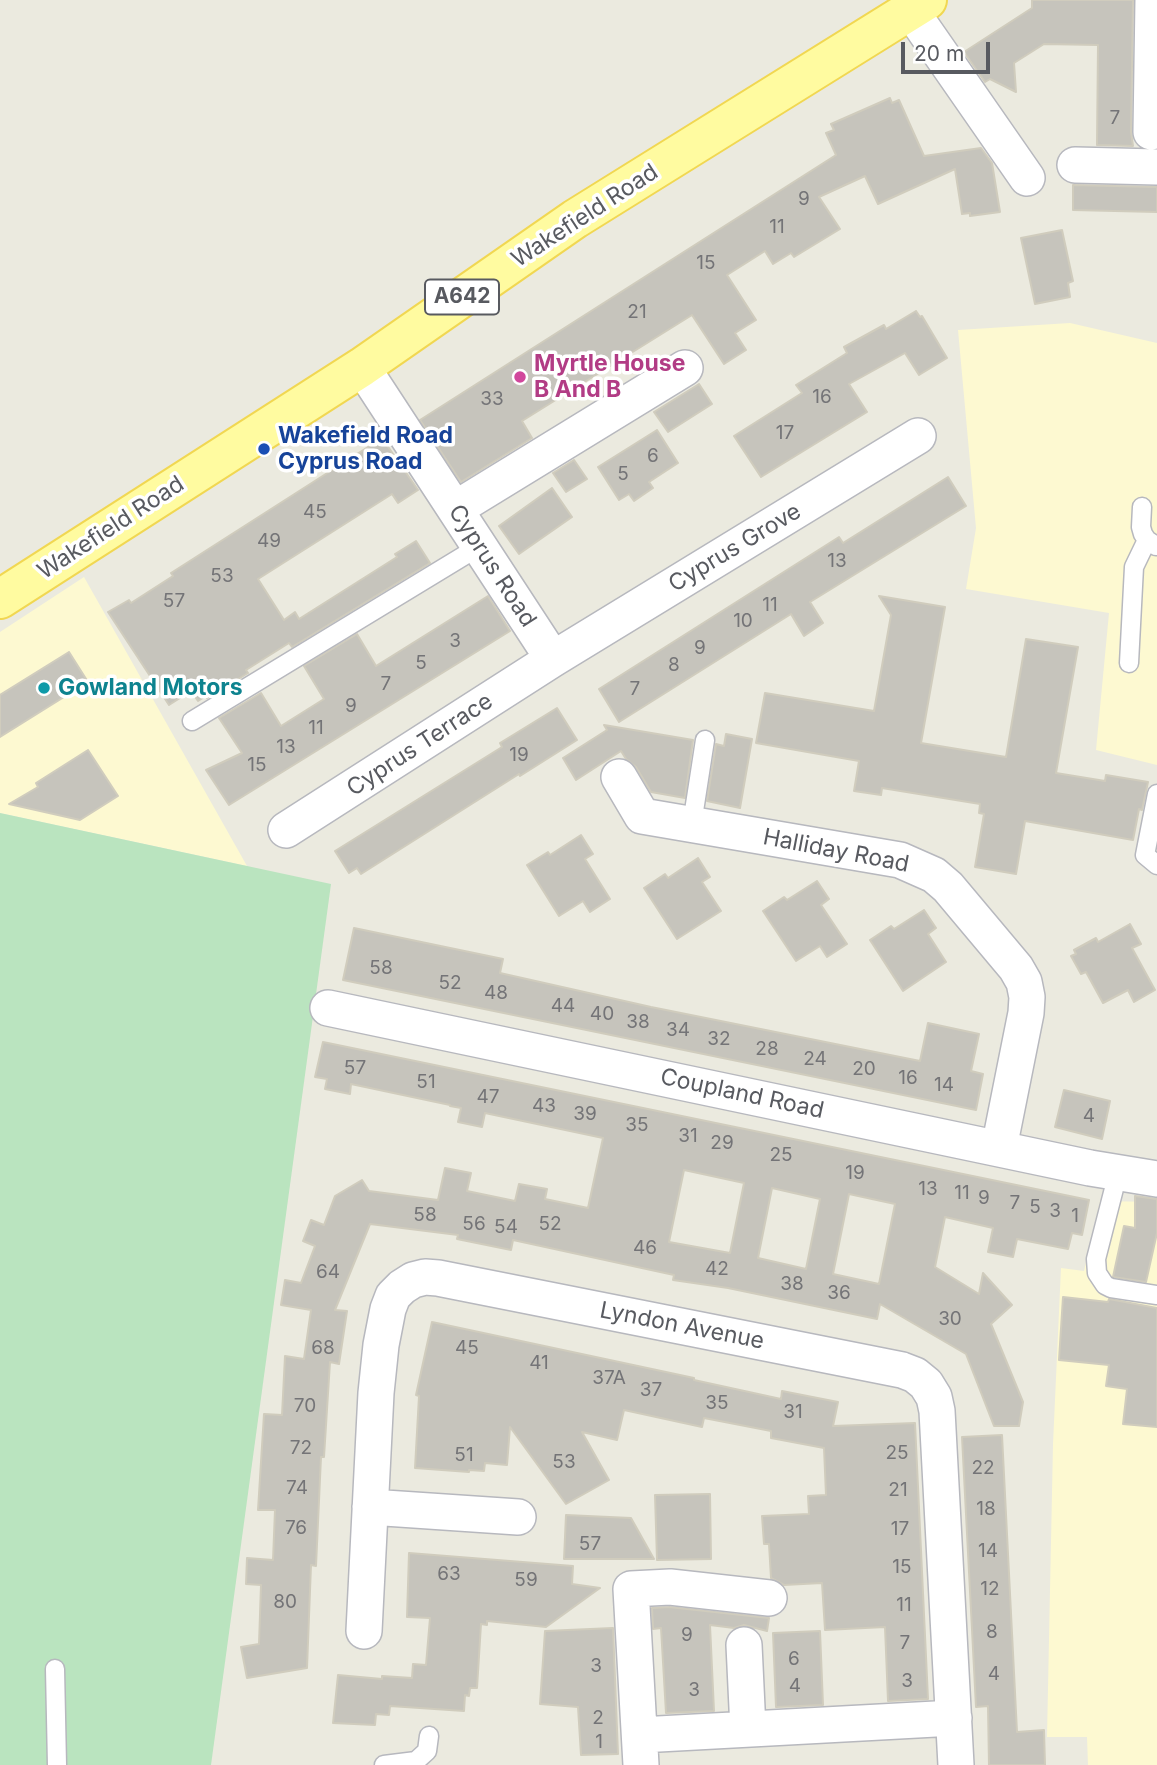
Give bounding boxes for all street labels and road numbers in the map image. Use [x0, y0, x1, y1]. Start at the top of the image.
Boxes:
street label: Wakefield Road [507, 158, 663, 274]
road number: A642 [425, 280, 499, 314]
street label: Wakefield Road [33, 470, 189, 586]
street label: Cyprus Grove [664, 498, 806, 598]
street label: Cyprus Road [442, 500, 542, 632]
street label: Cyprus Terrace [342, 688, 498, 802]
street label: Halliday Road [761, 823, 911, 879]
street label: Coupland Road [658, 1063, 826, 1125]
street label: Lyndon Avenue [598, 1297, 766, 1355]

